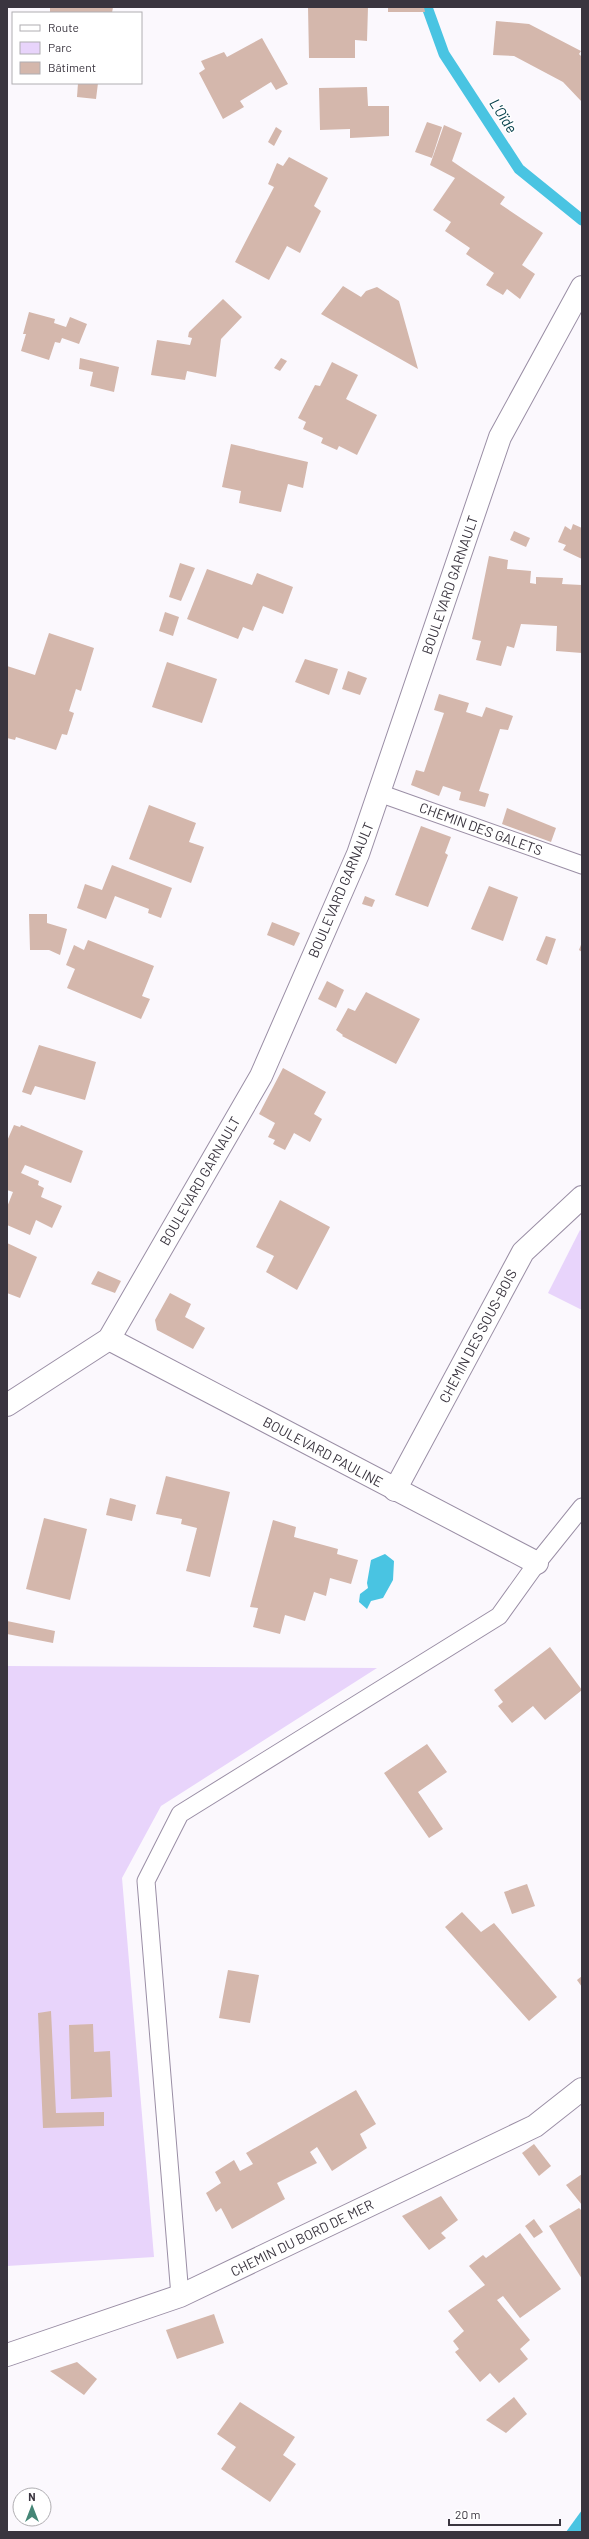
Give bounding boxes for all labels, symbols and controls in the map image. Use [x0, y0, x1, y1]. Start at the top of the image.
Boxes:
legend [12, 12, 142, 84]
text: Route [48, 20, 79, 34]
text: Parc [48, 40, 72, 54]
text: Bâtiment [48, 60, 96, 74]
water label: L'Oïde [486, 95, 522, 136]
street label: BOULEVARD GARNAULT [418, 513, 481, 657]
street label: CHEMIN DES GALETS [417, 798, 545, 859]
street label: BOULEVARD GARNAULT [304, 819, 377, 960]
street label: BOULEVARD GARNAULT [156, 1113, 243, 1248]
street label: CHEMIN DES SOUS-BOIS [435, 1266, 520, 1406]
street label: BOULEVARD PAULINE [260, 1413, 386, 1490]
street label: CHEMIN DU BORD DE MER [227, 2195, 376, 2280]
north arrow [12, 2487, 52, 2527]
text: N [28, 2490, 36, 2503]
scale bar [449, 2501, 560, 2527]
text: 20 m [455, 2507, 481, 2521]

